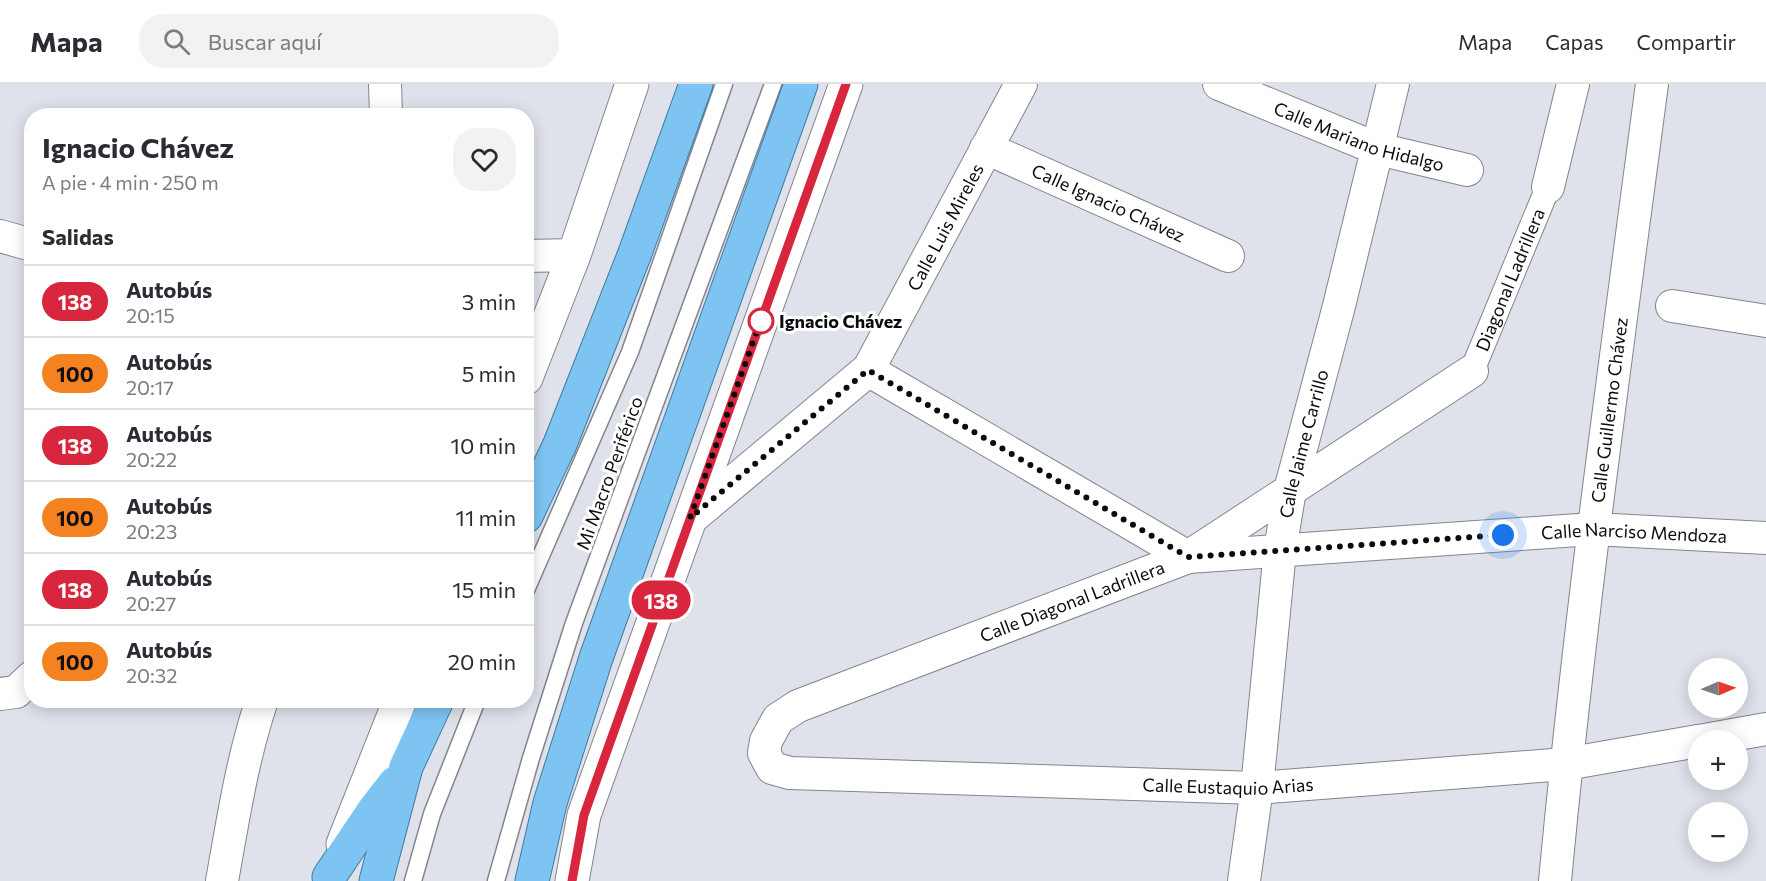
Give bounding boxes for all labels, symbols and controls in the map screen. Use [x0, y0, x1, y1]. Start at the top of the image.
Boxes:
search box [139, 14, 559, 68]
text: Mapa [30, 24, 103, 58]
icon: search [160, 25, 193, 58]
text: Buscar aquí [208, 28, 322, 55]
text: Mapa [1458, 29, 1512, 54]
text: Capas [1545, 29, 1604, 54]
text: Compartir [1637, 29, 1736, 54]
street label: Calle Mariano Hidalgo [1271, 97, 1446, 175]
button: heart [453, 128, 516, 191]
text: Ignacio Chávez [42, 130, 234, 164]
street label: Calle Ignacio Chávez [1028, 159, 1188, 246]
street label: Calle Luis Mireles [902, 160, 988, 294]
text: A pie · 4 min · 250 m [42, 170, 219, 194]
street label: Diagonal Ladrillera [1471, 205, 1549, 354]
text: Salidas [42, 223, 114, 250]
text: Autobús [126, 276, 212, 303]
text: 3 min [462, 288, 516, 315]
text: 138 [58, 289, 92, 314]
text: 20:15 [126, 303, 175, 327]
marker: Ignacio Chávez [748, 308, 774, 334]
place label: Ignacio Chávez [779, 310, 902, 332]
street label: Calle Guillermo Chávez [1586, 316, 1632, 504]
text: Autobús [126, 348, 212, 375]
text: 5 min [462, 360, 516, 387]
text: 100 [56, 361, 94, 386]
street label: Calle Jaime Carrillo [1275, 367, 1333, 520]
text: 20:17 [126, 375, 174, 399]
street label: Mi Macro Periférico [571, 393, 647, 553]
text: Autobús [126, 420, 212, 447]
text: 10 min [451, 432, 516, 459]
text: 138 [58, 433, 92, 458]
text: 20:22 [126, 447, 177, 471]
text: Autobús [126, 492, 212, 519]
text: 11 min [456, 504, 516, 531]
text: 100 [56, 505, 94, 530]
street label: Calle Narciso Mendoza [1540, 518, 1728, 547]
text: 20:23 [126, 519, 177, 543]
your location [1488, 520, 1518, 550]
street label: Calle Diagonal Ladrillera [976, 556, 1168, 646]
text: Autobús [126, 564, 212, 591]
text: 15 min [452, 576, 516, 603]
text: 138 [58, 577, 92, 602]
line badge: 138 [626, 580, 696, 620]
text: 138 [644, 588, 678, 613]
text: 20:27 [126, 591, 176, 615]
text: Autobús [126, 636, 212, 663]
text: 20 min [448, 648, 516, 675]
text: 100 [56, 649, 94, 674]
north arrow [1688, 658, 1748, 718]
map controls [1688, 658, 1748, 862]
text: 20:32 [126, 663, 177, 687]
button: + [1688, 730, 1748, 790]
street label: Calle Eustaquio Arias [1142, 773, 1314, 799]
button: − [1688, 802, 1748, 862]

